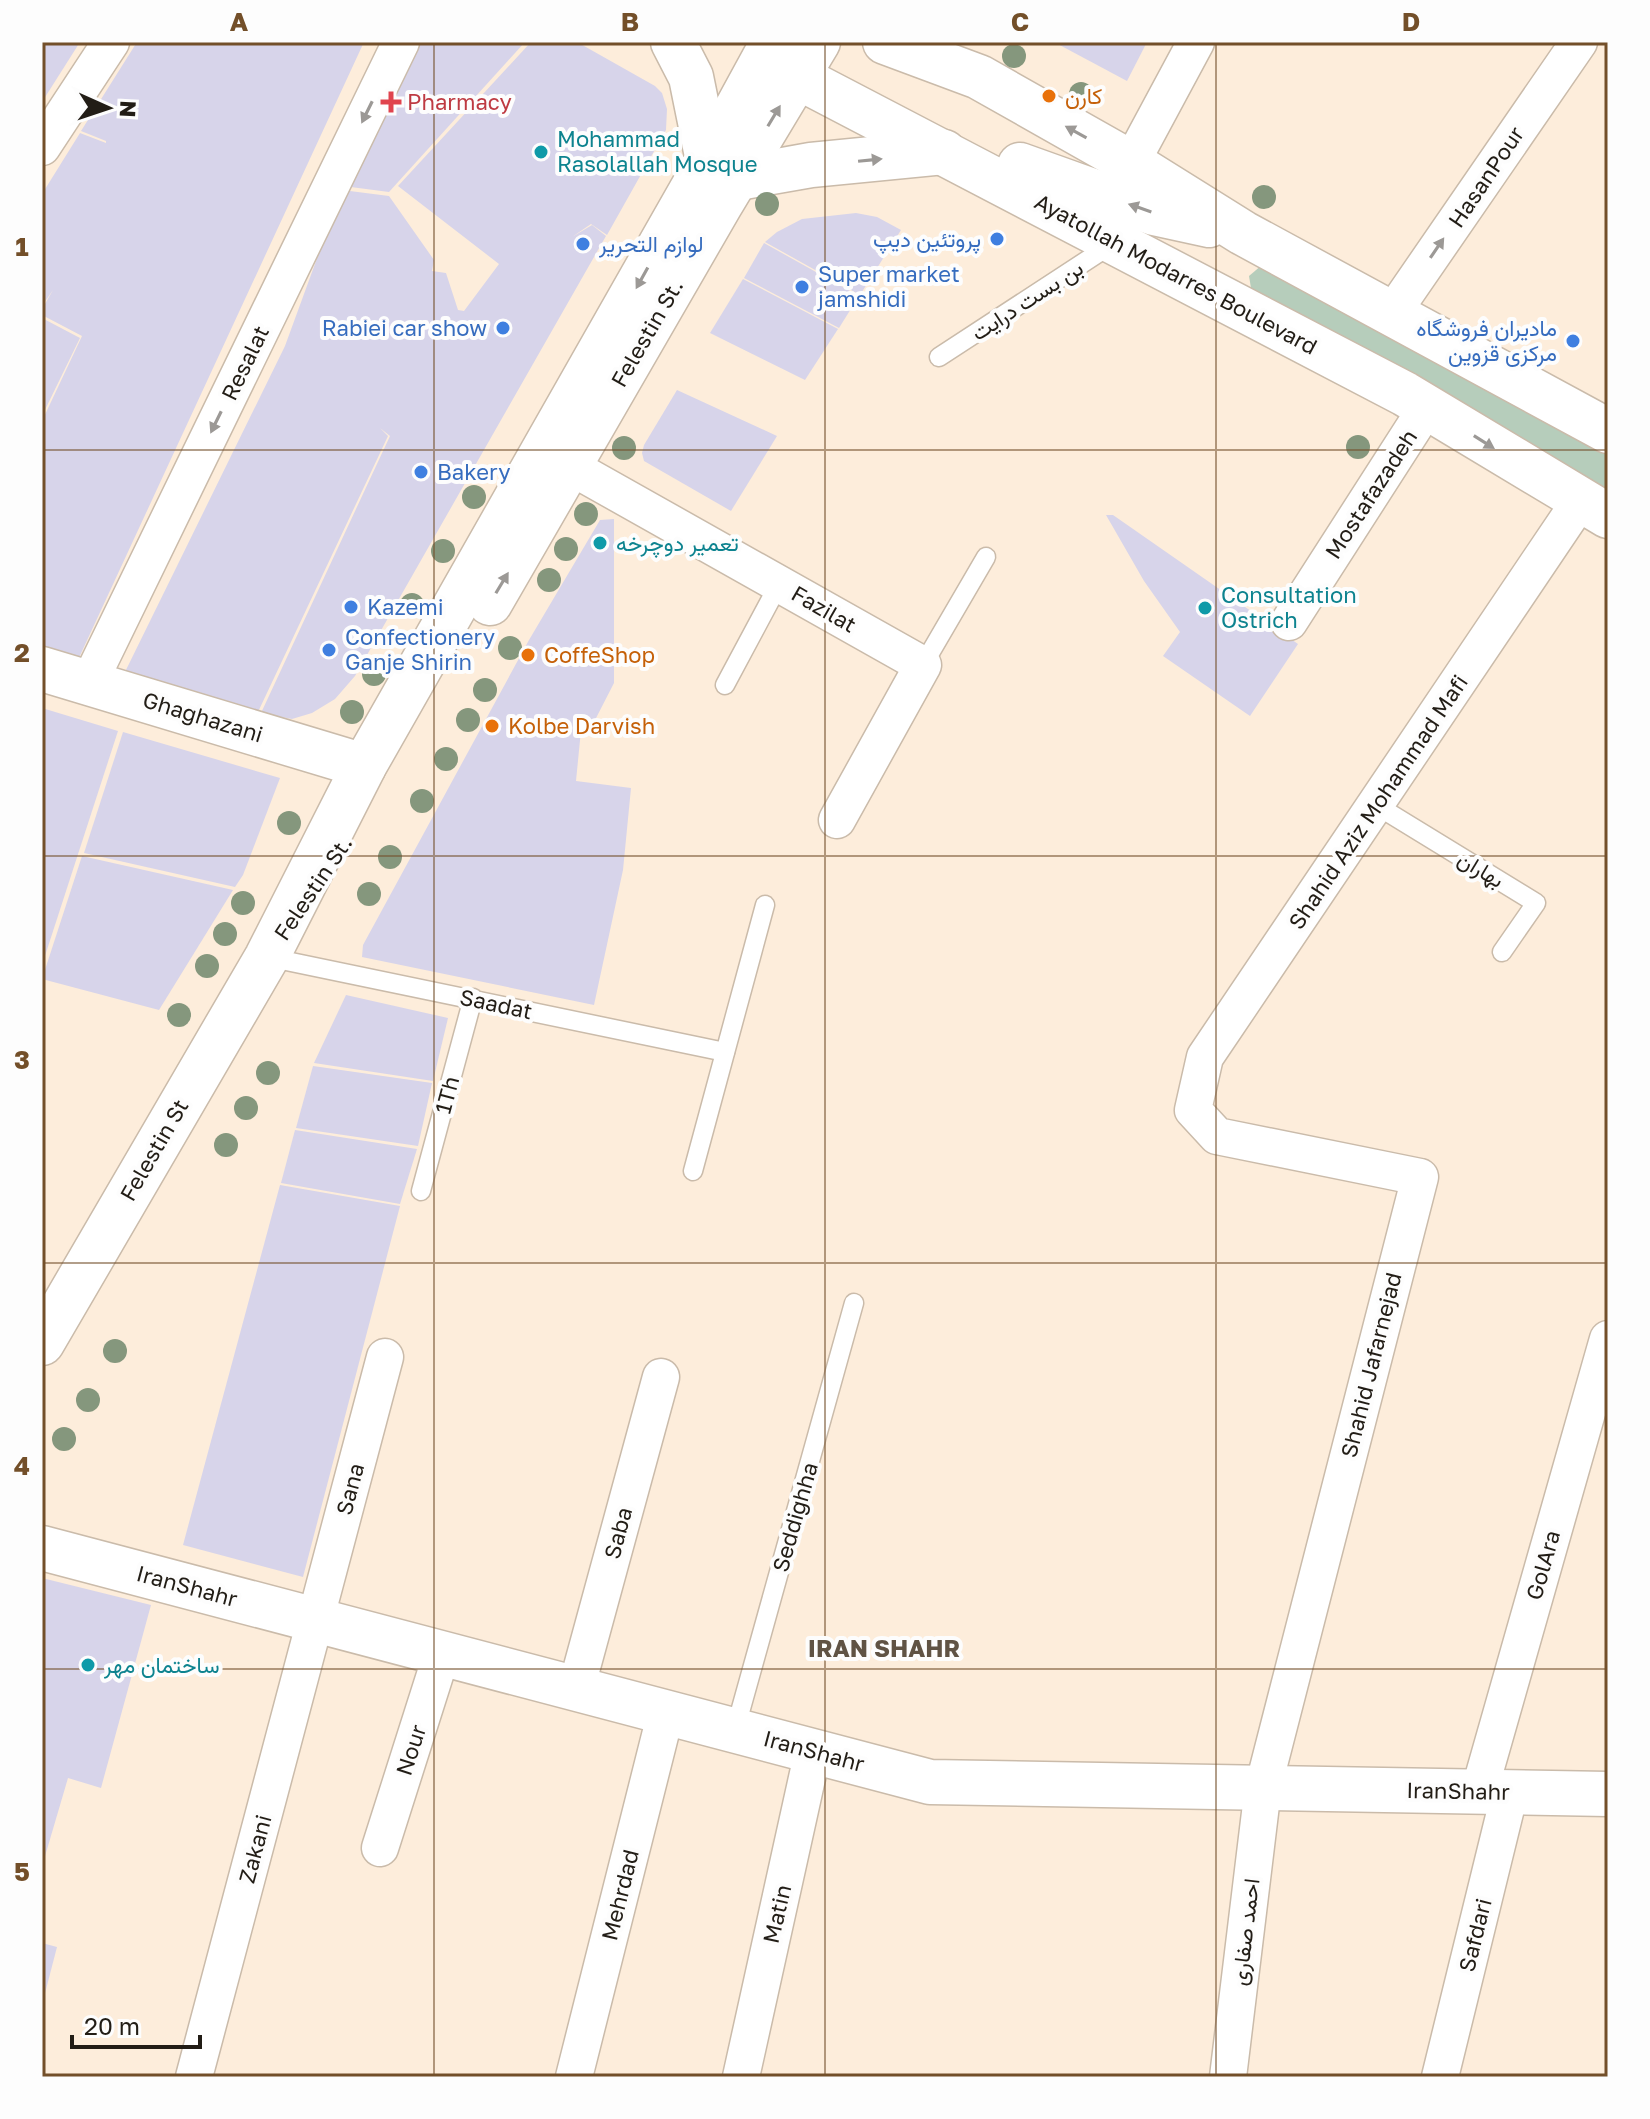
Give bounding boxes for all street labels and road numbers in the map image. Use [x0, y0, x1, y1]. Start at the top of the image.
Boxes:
street label: HasanPour [1442, 121, 1529, 232]
street label: Ayatollah Modarres Boulevard [1030, 187, 1322, 360]
street label: بن بست درایت [966, 253, 1088, 347]
street label: Felestin St. [605, 274, 688, 392]
street label: Resalat [215, 321, 274, 404]
street label: Mostafazadeh [1319, 424, 1422, 563]
street label: Fazilat [787, 579, 861, 638]
street label: Shahid Aziz Mohammad Mafi [1282, 669, 1473, 934]
street label: Ghaghazani [140, 685, 266, 748]
street label: Felestin St. [268, 830, 357, 945]
street label: بهاران [1453, 844, 1509, 894]
street label: Saadat [457, 983, 535, 1024]
street label: 1Th [429, 1073, 464, 1117]
street label: Felestin St [114, 1094, 194, 1205]
street label: Shahid Jafarnejad [1334, 1269, 1407, 1460]
street label: Seddighha [766, 1459, 823, 1575]
street label: Sana [330, 1460, 369, 1518]
street label: Saba [598, 1504, 637, 1562]
street label: GolAra [1520, 1527, 1565, 1603]
street label: IranShahr [134, 1559, 241, 1612]
street label: Nour [390, 1721, 431, 1779]
street label: IranShahr [761, 1724, 868, 1777]
street label: IranShahr [1406, 1776, 1510, 1805]
street label: Zakani [232, 1812, 277, 1886]
street label: Mehrdad [595, 1846, 644, 1943]
street label: احمد صفاری [1225, 1877, 1265, 1987]
street label: Matin [757, 1882, 796, 1946]
street label: Safdari [1452, 1895, 1497, 1974]

